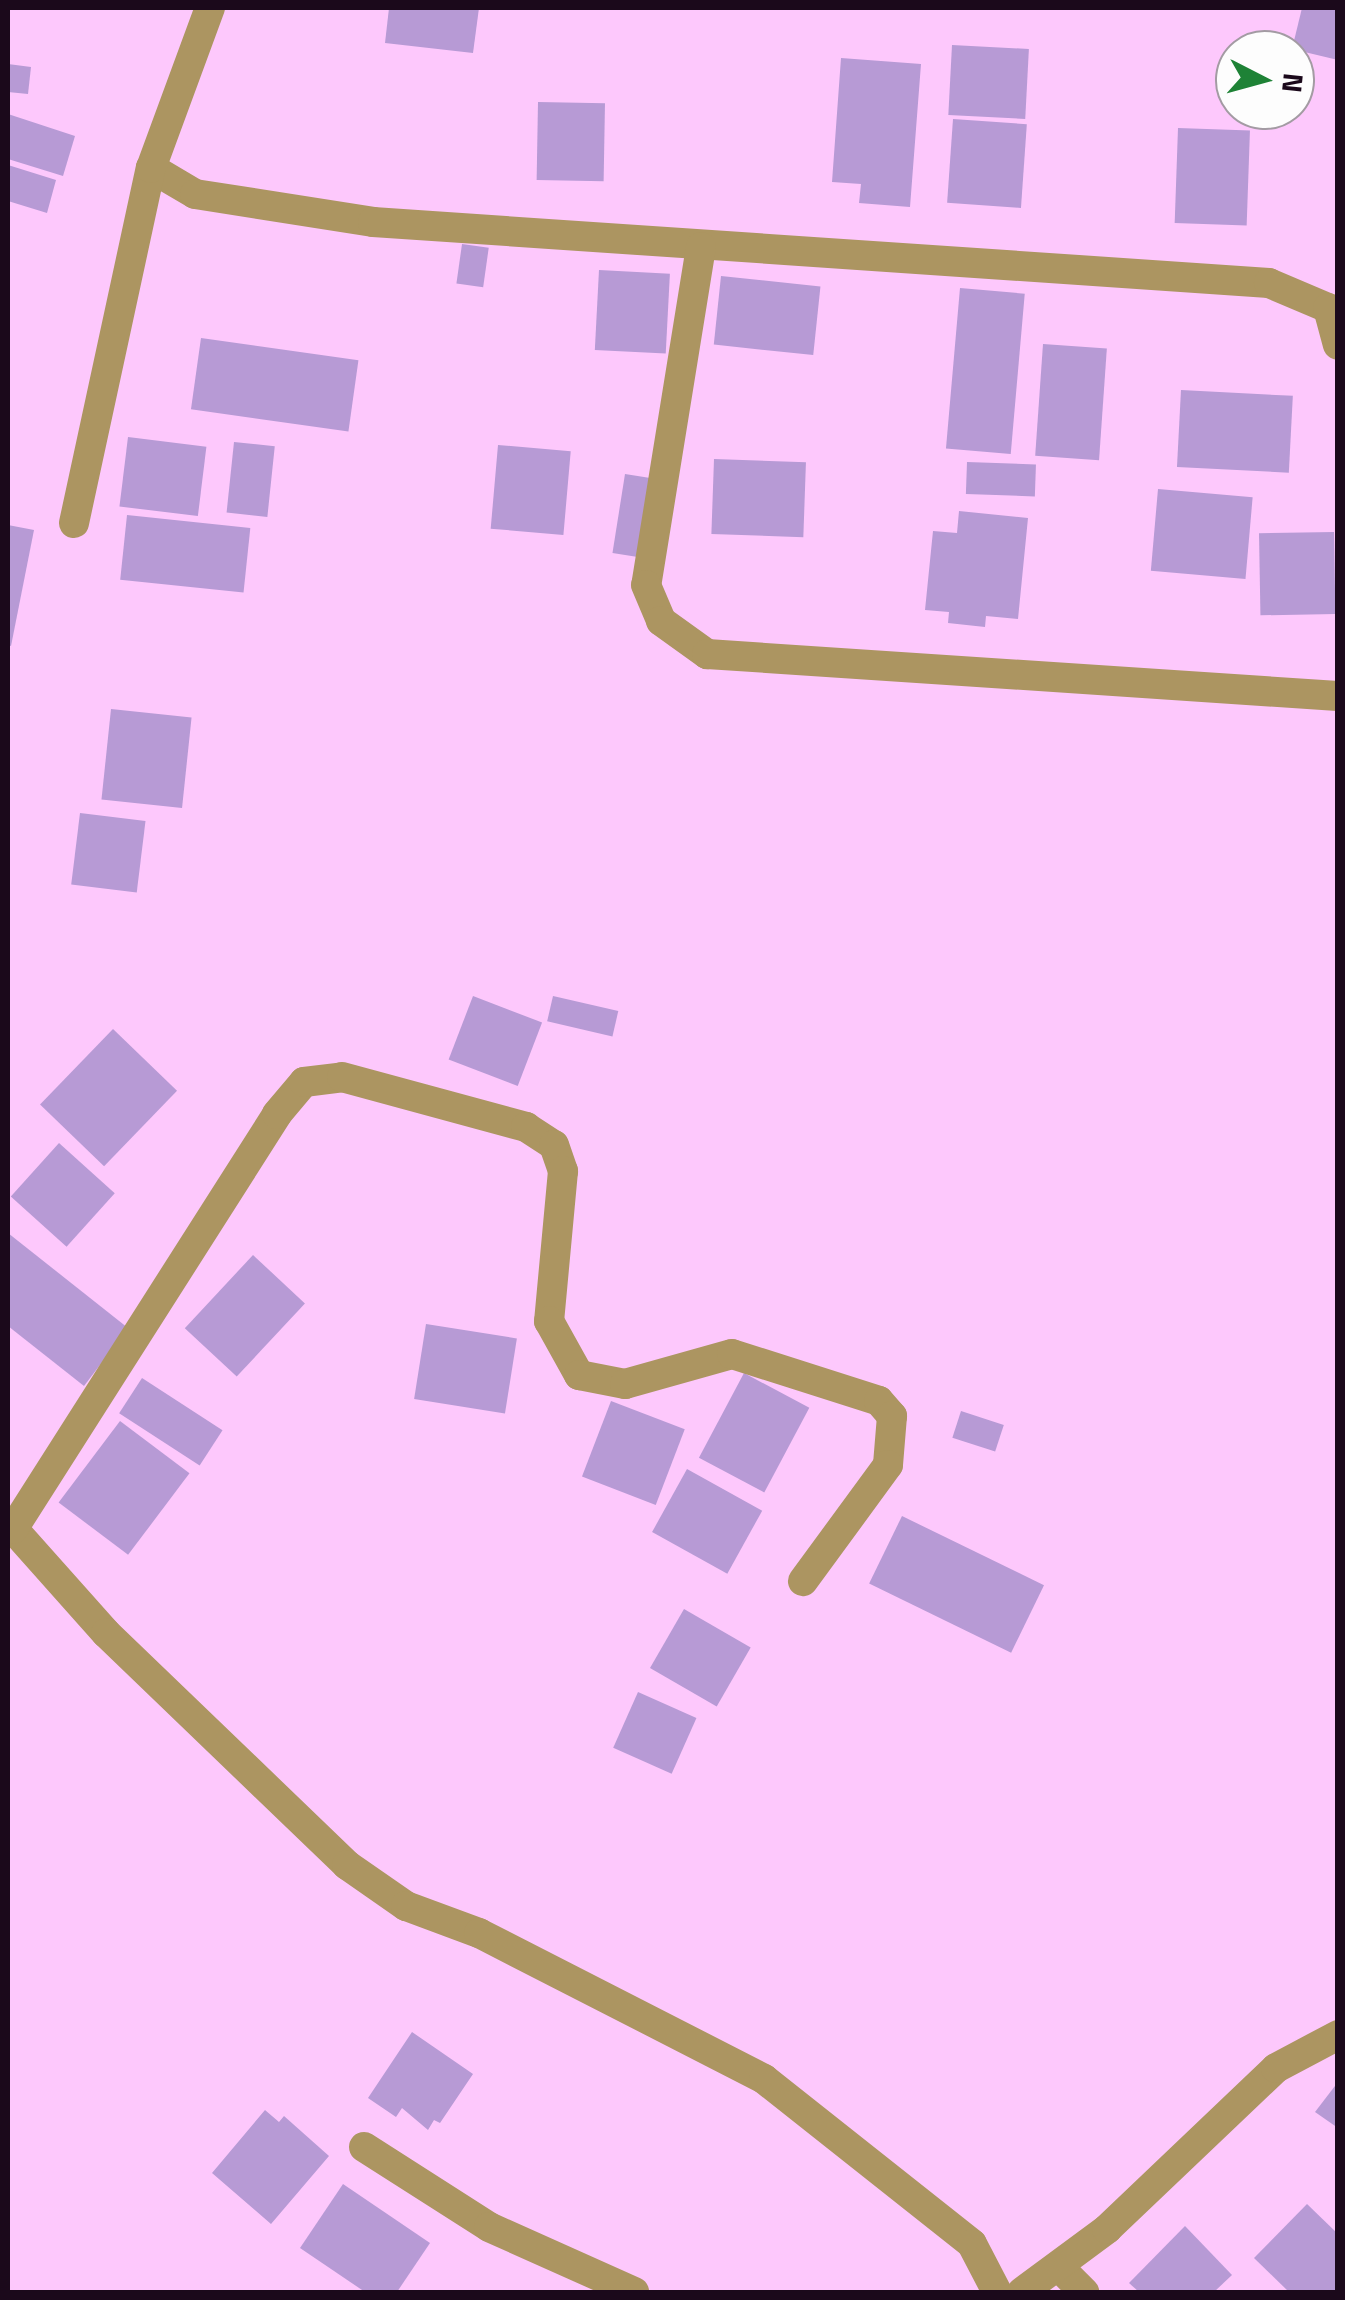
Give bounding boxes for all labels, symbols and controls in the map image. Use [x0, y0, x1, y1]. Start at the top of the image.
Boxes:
north arrow [1215, 30, 1315, 130]
text: N [1271, 71, 1316, 95]

